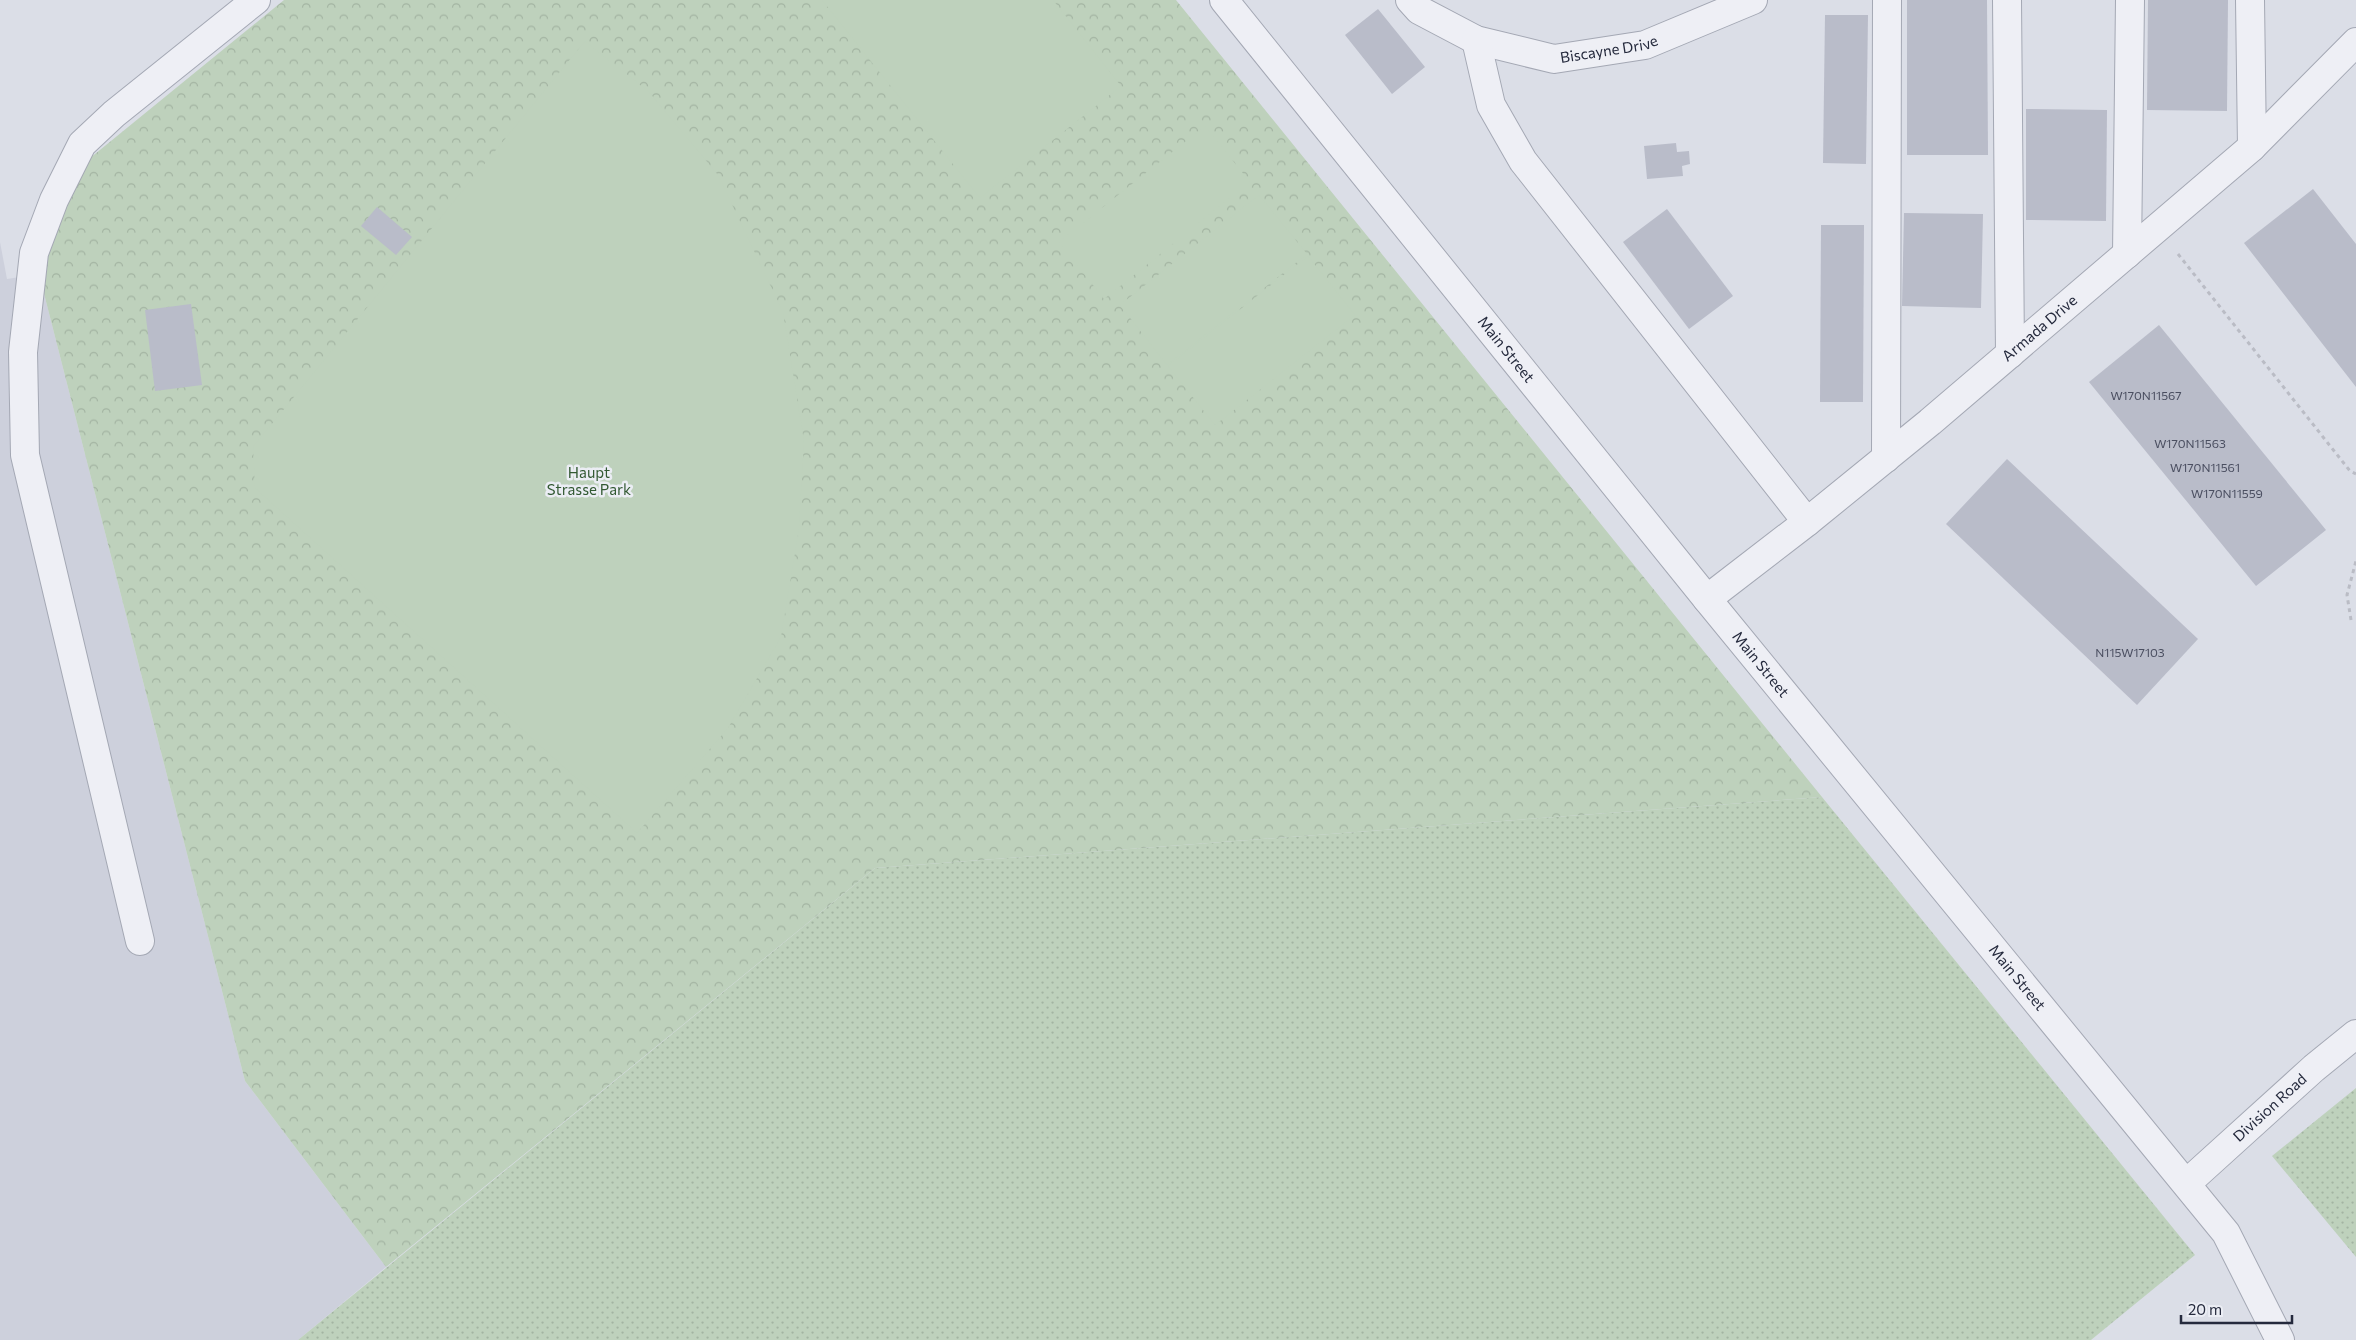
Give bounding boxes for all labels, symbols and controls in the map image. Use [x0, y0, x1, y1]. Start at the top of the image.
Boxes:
street label: Biscayne Drive [1559, 31, 1660, 66]
street label: Armada Drive [1998, 290, 2080, 365]
street label: Main Street [1475, 312, 1539, 386]
house number: W170N11567 [2110, 388, 2182, 402]
house number: W170N11563 [2154, 436, 2226, 450]
house number: W170N11561 [2170, 460, 2240, 474]
park label: Haupt Strasse Park [547, 463, 631, 498]
house number: W170N11559 [2191, 486, 2263, 500]
street label: Main Street [1729, 627, 1794, 700]
house number: N115W17103 [2095, 645, 2165, 659]
street label: Main Street [1986, 941, 2050, 1014]
street label: Division Road [2229, 1069, 2310, 1145]
scale bar [2181, 1292, 2292, 1324]
text: 20 m [2188, 1300, 2222, 1318]

